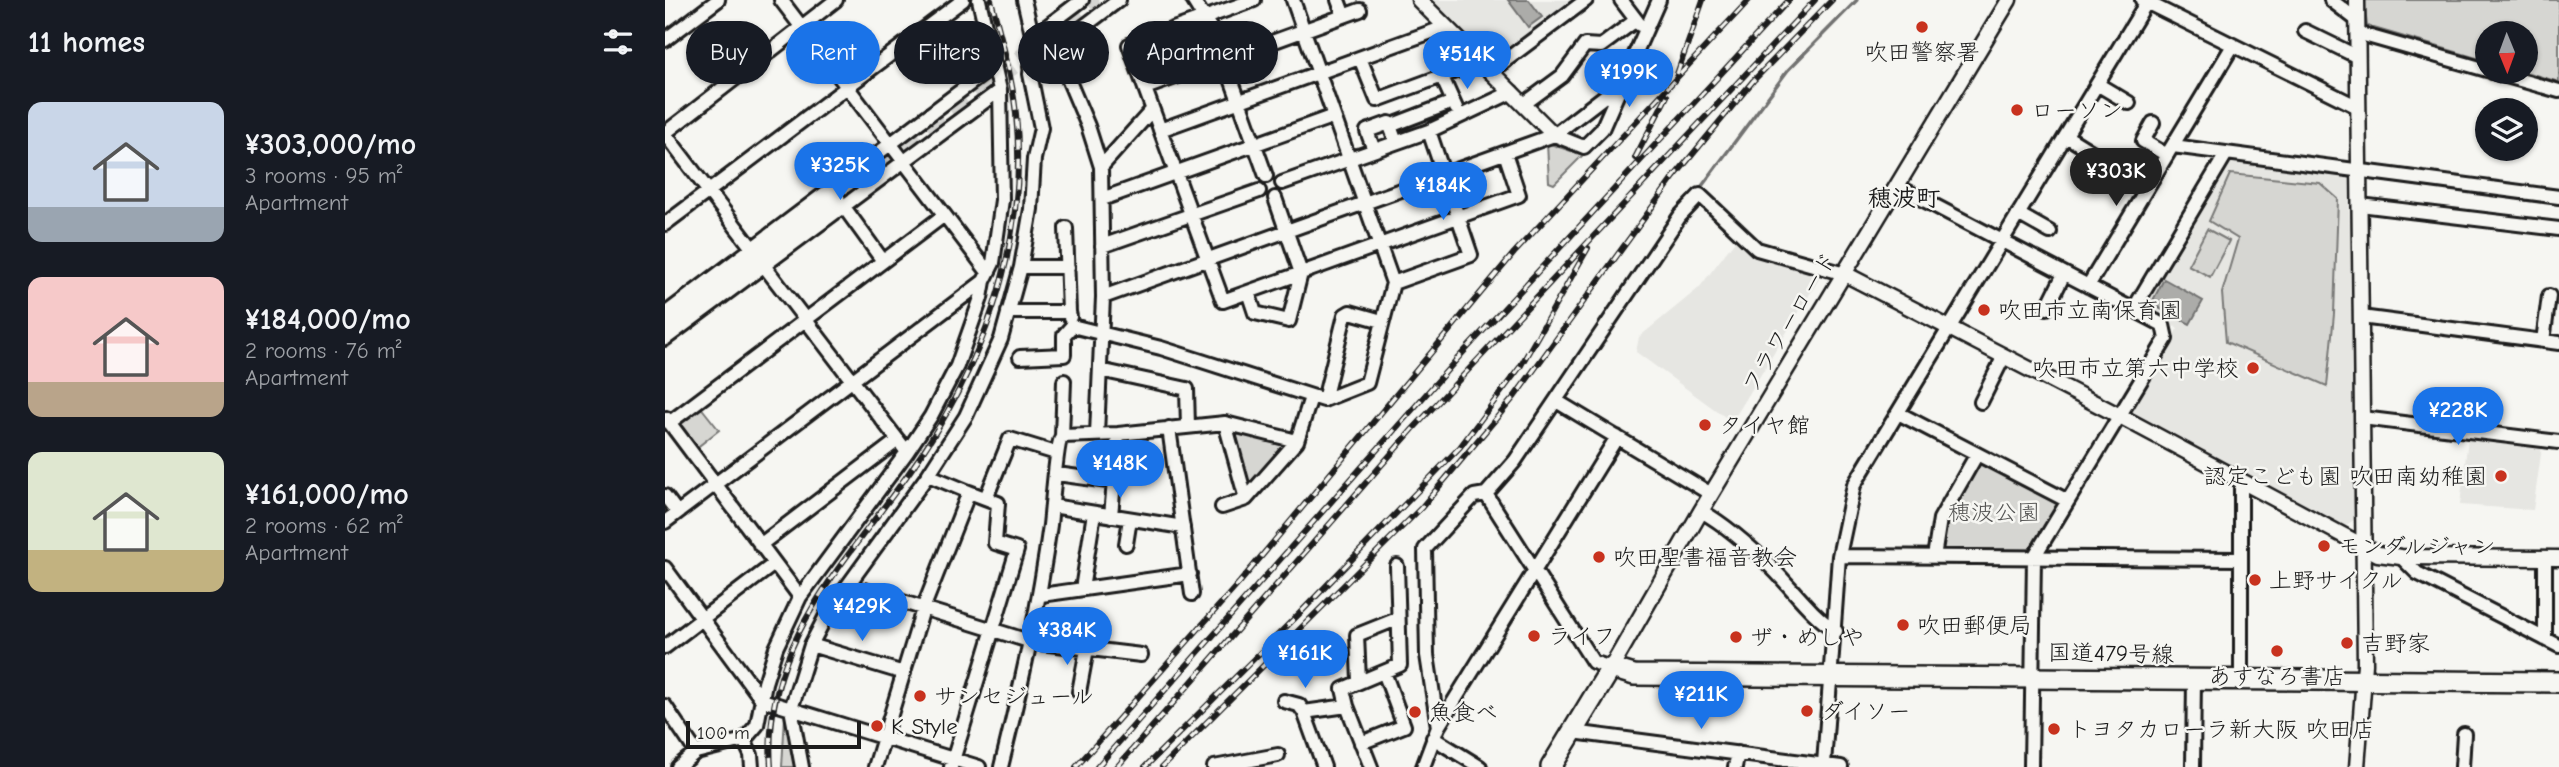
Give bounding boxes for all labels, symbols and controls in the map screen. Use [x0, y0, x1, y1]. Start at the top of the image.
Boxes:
marker: 吹田警察署 [1914, 19, 1930, 35]
chip: Buy [686, 21, 772, 84]
chip: Rent [786, 21, 880, 84]
chip: Filters [894, 21, 1004, 84]
chip: New [1018, 21, 1109, 84]
chip: Apartment [1123, 21, 1278, 84]
north arrow [2475, 21, 2537, 84]
map controls [2475, 21, 2538, 161]
icon: filters [599, 23, 637, 61]
text: 11 homes [28, 25, 145, 60]
pin: ¥514K [1418, 32, 1516, 91]
place label: 吹田警察署 [1865, 39, 1980, 66]
text: ¥514K [1439, 40, 1495, 67]
pin: ¥199K [1580, 50, 1678, 109]
text: ¥199K [1600, 58, 1658, 85]
place label: ローソン [2031, 97, 2123, 124]
button: layers [2475, 98, 2538, 161]
marker: ローソン [2009, 102, 2025, 118]
text: ¥303,000/mo [245, 127, 416, 162]
icon: home [84, 130, 168, 214]
pin: ¥325K [791, 142, 889, 202]
pin: ¥303K [2067, 148, 2165, 208]
text: ¥325K [810, 151, 870, 178]
text: ¥303K [2086, 157, 2146, 184]
text: 3 rooms · 95 m² [245, 162, 403, 189]
pin: ¥184K [1394, 162, 1492, 222]
text: ¥184K [1415, 171, 1471, 198]
district label: 穂波町 [1868, 184, 1940, 212]
text: Apartment [245, 189, 348, 216]
street label: フラワーロード [1737, 247, 1842, 398]
place label: 吹田市立南保育園 [1998, 297, 2182, 324]
text: ¥184,000/mo [245, 302, 411, 337]
marker: 吹田市立南保育園 [1976, 302, 1992, 318]
icon: home [84, 305, 168, 389]
text: 2 rooms · 76 m² [245, 337, 401, 364]
place label: 吹田市立第六中学校 [2032, 355, 2239, 382]
marker: 吹田市立第六中学校 [2245, 360, 2261, 376]
text: Apartment [245, 364, 348, 391]
pin: ¥228K [2409, 388, 2507, 447]
text: ¥228K [2429, 396, 2487, 423]
place label: タイヤ館 [1719, 412, 1810, 439]
marker: タイヤ館 [1697, 417, 1713, 433]
pin: ¥148K [1071, 440, 1169, 500]
text: ¥148K [1092, 449, 1148, 476]
place label: 認定こども園 吹田南幼稚園 [2203, 463, 2487, 490]
marker: 認定こども園 吹田南幼稚園 [2493, 468, 2509, 484]
text: ¥161,000/mo [245, 477, 409, 512]
icon: home [84, 480, 168, 564]
park label: 穂波公園 [1948, 499, 2040, 526]
text: 2 rooms · 62 m² [245, 512, 403, 539]
place label: モンダルジャン [2338, 533, 2496, 560]
marker: モンダルジャン [2316, 538, 2332, 554]
text: Apartment [245, 539, 348, 566]
place label: 吹田聖書福音教会 [1613, 544, 1797, 571]
marker: 吹田聖書福音教会 [1591, 549, 1607, 565]
place label: 上野サイクル [2269, 567, 2403, 594]
marker: 上野サイクル [2247, 572, 2263, 588]
pin: ¥429K [813, 584, 911, 643]
text: ¥429K [833, 592, 891, 619]
pin: ¥384K [1018, 608, 1116, 667]
place label: 吹田郵便局 [1917, 612, 2032, 639]
text: ¥384K [1038, 616, 1096, 643]
marker: 吹田郵便局 [1895, 617, 1911, 633]
place label: ライフ [1548, 623, 1616, 650]
place label: ザ・めしや [1750, 624, 1865, 651]
marker: ライフ [1526, 628, 1542, 644]
marker: ザ・めしや [1728, 629, 1744, 645]
pin: ¥161K [1256, 630, 1354, 690]
place label: 吉野家 [2361, 630, 2430, 657]
marker: 吉野家 [2339, 635, 2355, 651]
text: ¥161K [1278, 639, 1332, 666]
street label: 国道479号線 [2048, 639, 2174, 668]
marker: あすなろ書店 [2269, 643, 2285, 659]
place label: あすなろ書店 [2208, 663, 2346, 690]
pin: ¥211K [1652, 672, 1750, 731]
text: ¥211K [1674, 680, 1728, 707]
place label: サンセジュール [934, 683, 1094, 710]
marker: サンセジュール [912, 688, 928, 704]
place label: ダイソー [1821, 698, 1911, 725]
place label: 魚食べ [1429, 699, 1498, 726]
marker: ダイソー [1799, 703, 1815, 719]
marker: 魚食べ [1407, 704, 1423, 720]
place label: K Style [891, 713, 958, 740]
place label: トヨタカローラ新大阪 吹田店 [2068, 716, 2375, 743]
scale bar [686, 718, 861, 750]
marker: K Style [869, 718, 885, 734]
marker: トヨタカローラ新大阪 吹田店 [2046, 721, 2062, 737]
text: 100 m [697, 722, 750, 744]

